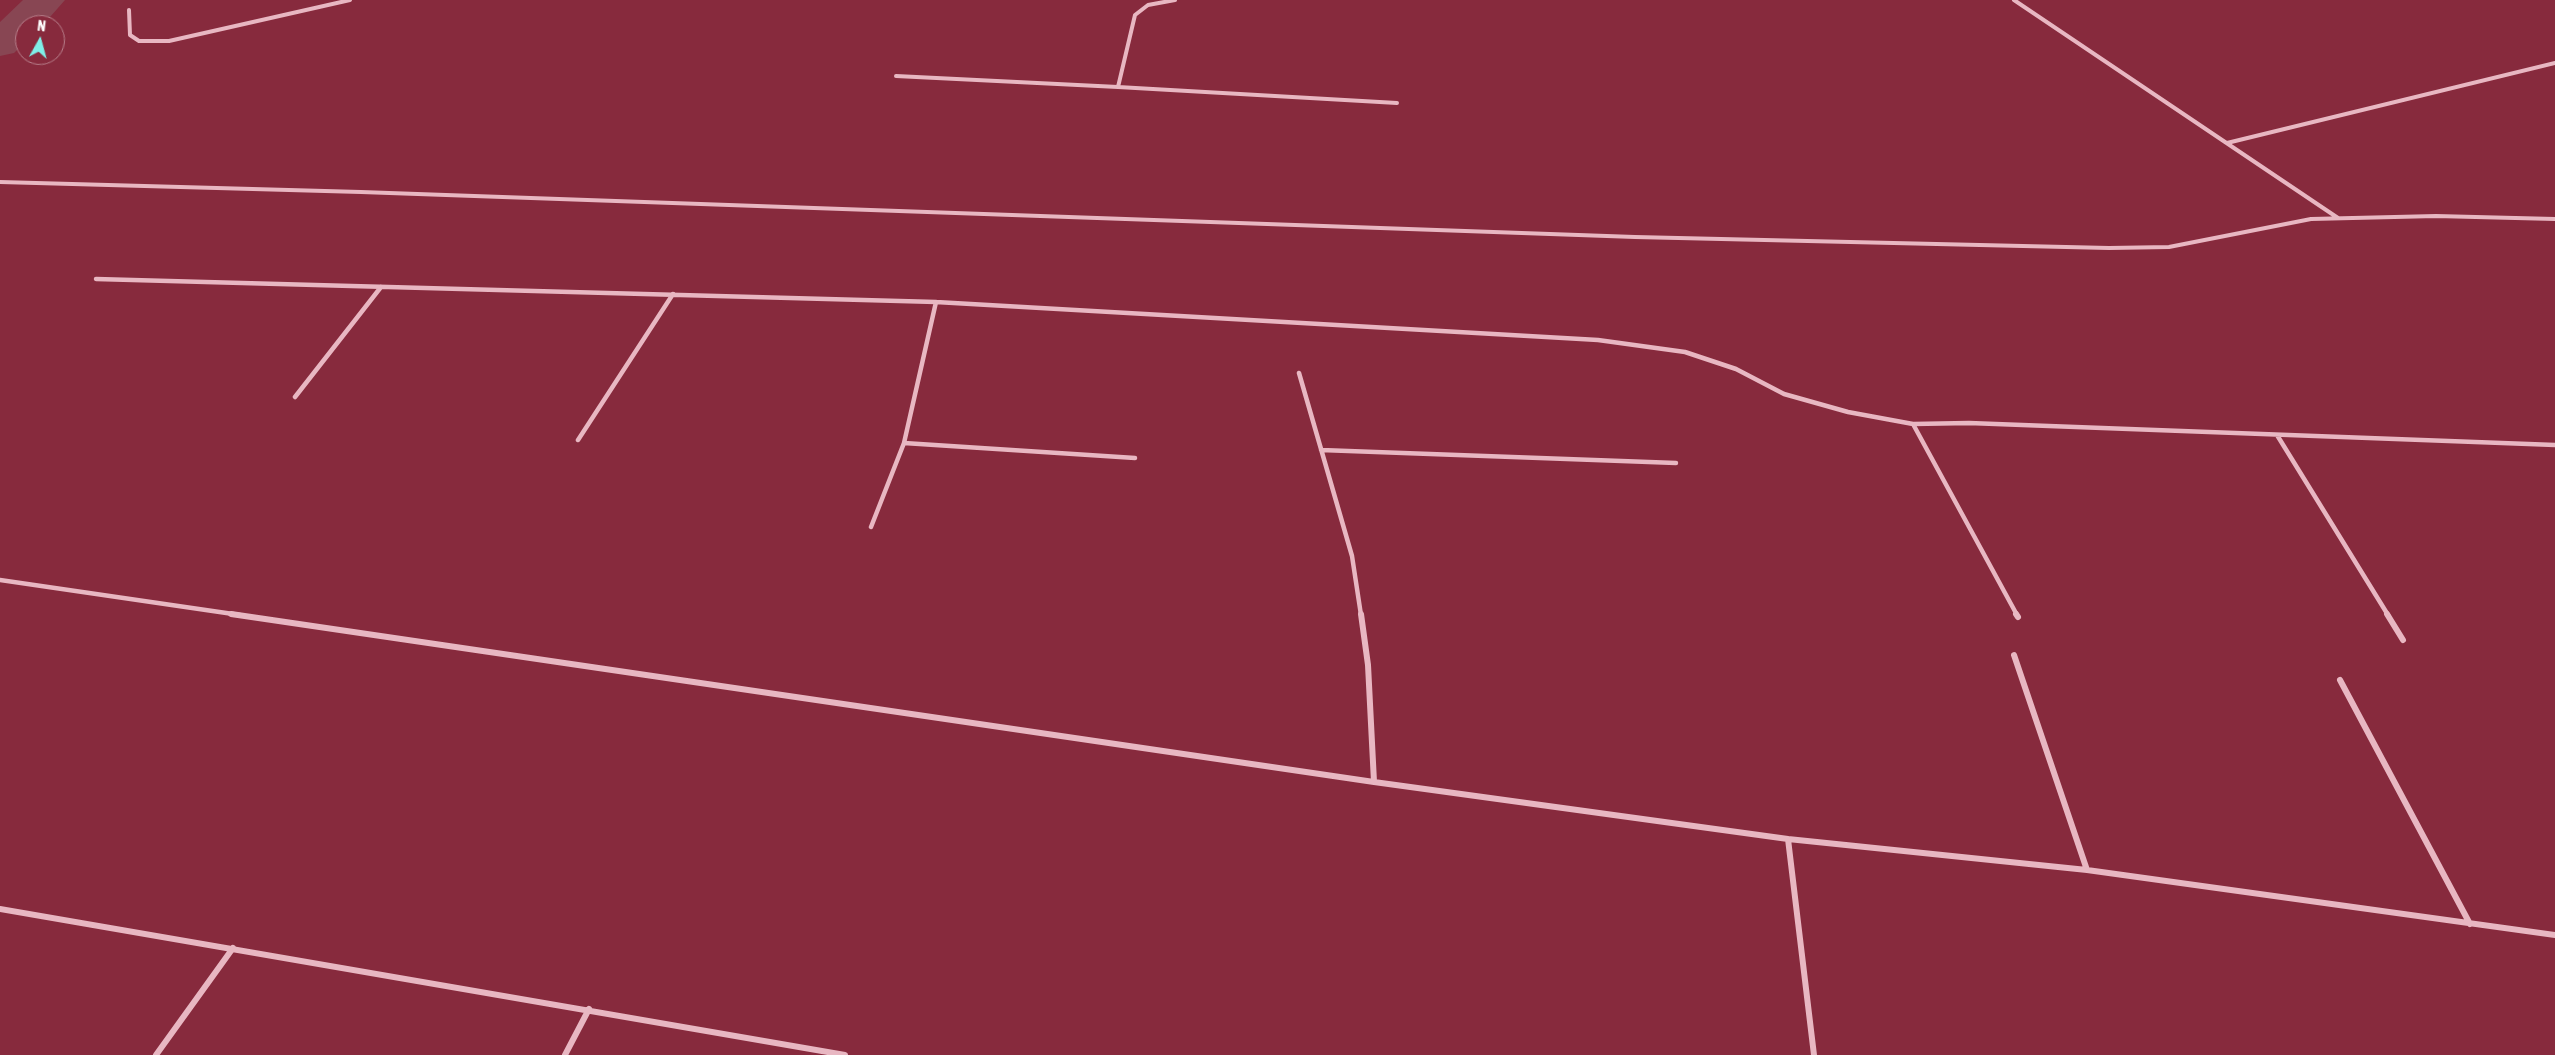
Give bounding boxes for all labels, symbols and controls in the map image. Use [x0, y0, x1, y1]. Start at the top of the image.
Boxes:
north arrow [15, 15, 65, 65]
text: N [37, 18, 47, 35]

